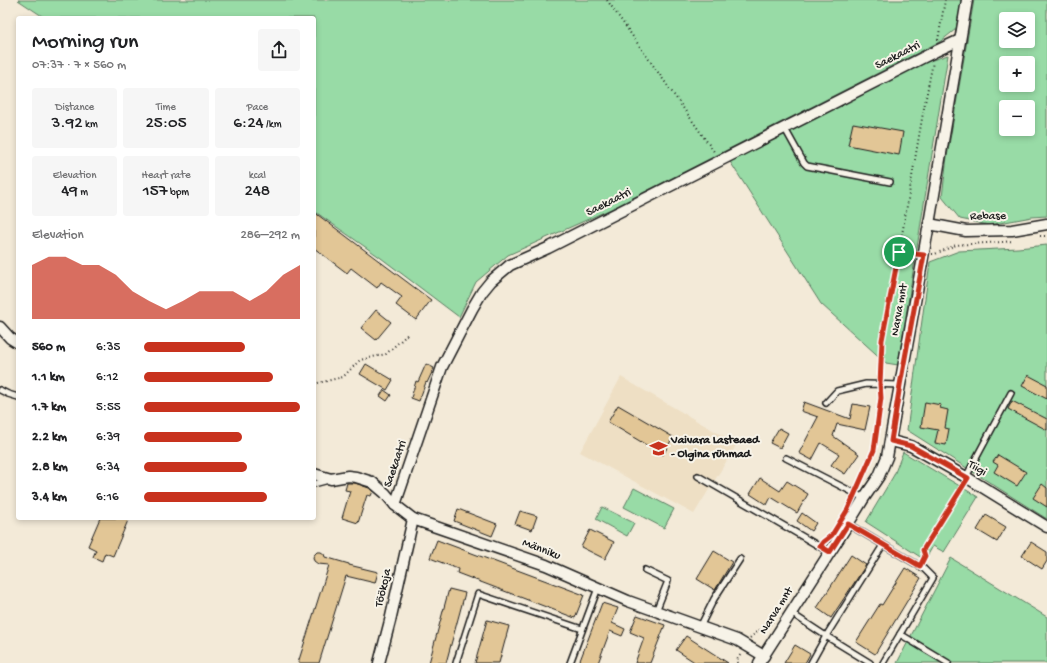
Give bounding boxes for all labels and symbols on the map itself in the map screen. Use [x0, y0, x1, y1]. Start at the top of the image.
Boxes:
street label: Saekaatri [873, 38, 923, 73]
street label: Saekaatri [584, 185, 634, 220]
street label: Rebase [970, 210, 1007, 224]
pin [882, 235, 916, 269]
street label: Narva mnt [889, 282, 912, 337]
place label: Vaivara Lasteaed - Olgina rühmad [670, 434, 761, 462]
street label: Saekaatri [381, 438, 411, 489]
school or university icon: Vaivara Lasteaed - Olgina rühmad [648, 438, 668, 458]
street label: Tiigi [964, 458, 989, 480]
street label: Männiku [520, 536, 563, 564]
street label: Töökoja [373, 567, 395, 609]
street label: Narva mnt [757, 584, 797, 637]

